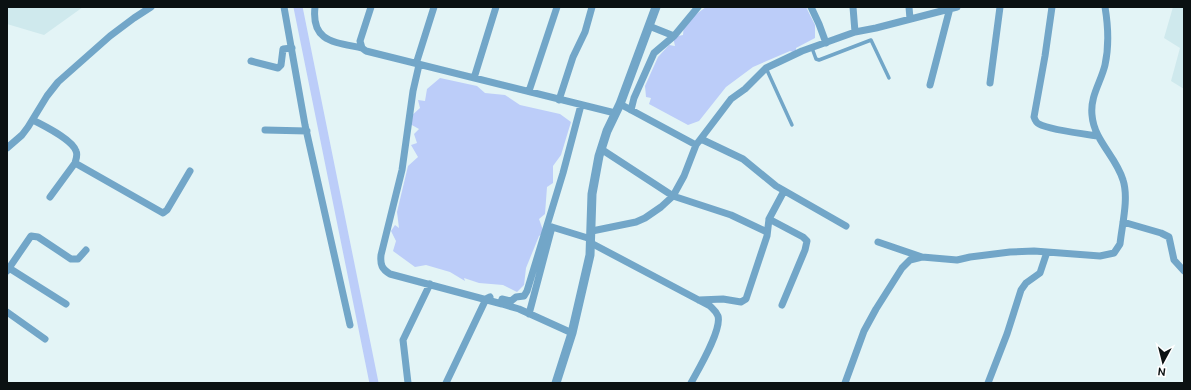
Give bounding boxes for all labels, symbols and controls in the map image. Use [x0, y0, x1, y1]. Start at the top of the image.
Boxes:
north arrow [1143, 342, 1183, 382]
text: N [1157, 365, 1167, 378]

